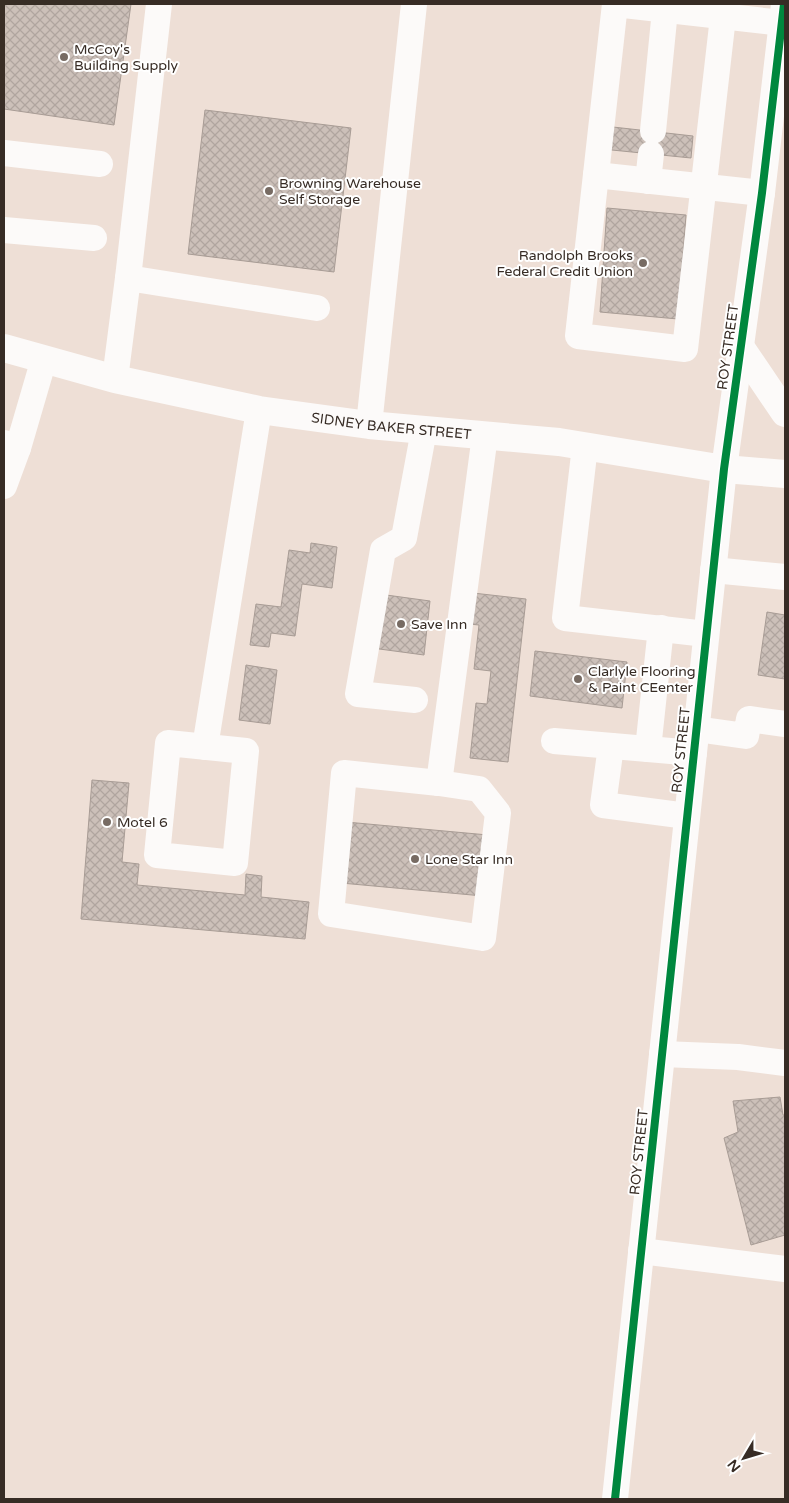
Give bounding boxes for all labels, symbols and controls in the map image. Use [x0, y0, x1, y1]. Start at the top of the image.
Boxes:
place label: McCoy's Building Supply [74, 41, 179, 74]
marker: McCoy's Building Supply [58, 51, 70, 63]
place label: Browning Warehouse Self Storage [279, 175, 421, 208]
marker: Browning Warehouse Self Storage [263, 185, 275, 197]
place label: Randolph Brooks Federal Credit Union [497, 247, 633, 280]
marker: Randolph Brooks Federal Credit Union [637, 257, 649, 269]
street label: ROY STREET [714, 303, 742, 391]
street label: SIDNEY BAKER STREET [310, 409, 473, 443]
place label: Save Inn [411, 616, 467, 633]
marker: Save Inn [395, 618, 407, 630]
place label: Clarlyle Flooring & Paint CEenter [588, 663, 696, 696]
marker: Clarlyle Flooring & Paint CEenter [572, 673, 584, 685]
street label: ROY STREET [668, 706, 694, 794]
place label: Motel 6 [117, 814, 168, 831]
marker: Motel 6 [101, 816, 113, 828]
place label: Lone Star Inn [425, 851, 513, 868]
marker: Lone Star Inn [409, 853, 421, 865]
street label: ROY STREET [626, 1108, 652, 1196]
north arrow [719, 1433, 769, 1483]
text: N [724, 1456, 744, 1475]

